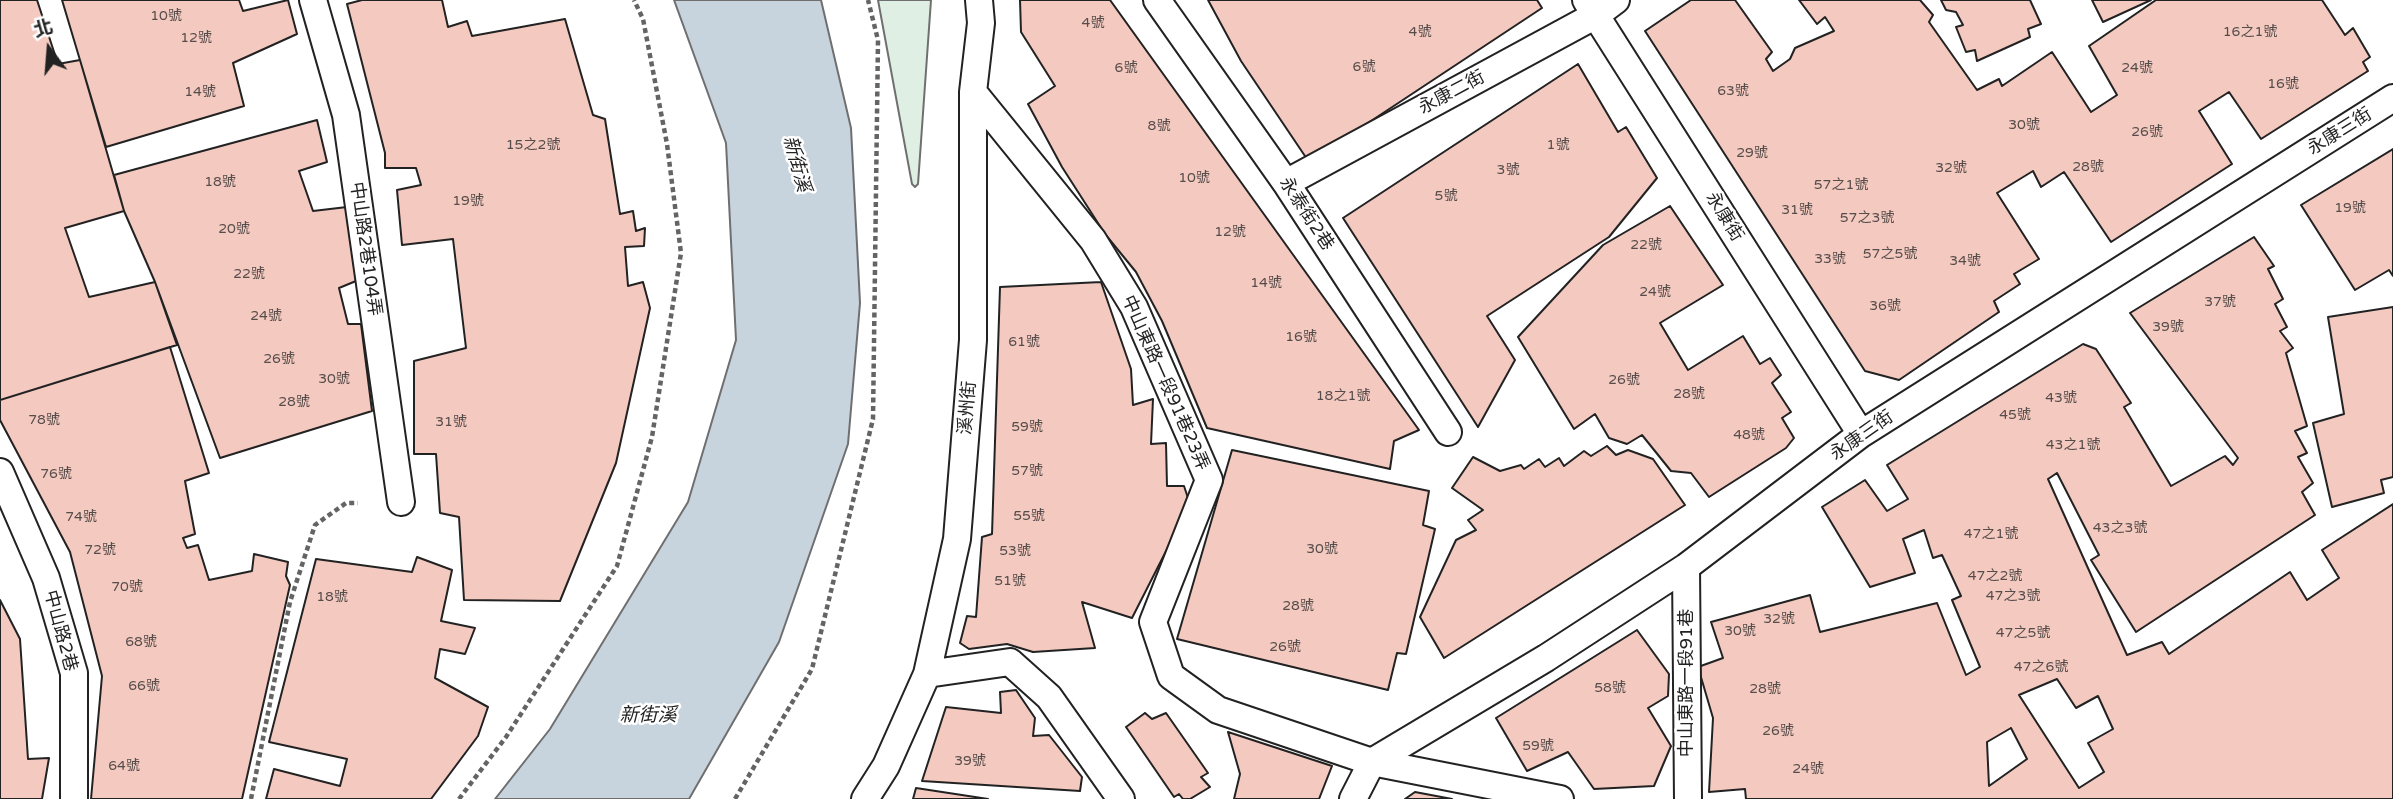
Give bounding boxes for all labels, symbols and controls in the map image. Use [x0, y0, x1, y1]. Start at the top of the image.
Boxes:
house number: 10號 [150, 8, 182, 24]
north arrow [14, 14, 84, 84]
house number: 4號 [1082, 15, 1104, 31]
text: 北 [31, 16, 55, 42]
house number: 4號 [1409, 24, 1431, 40]
house number: 16之1號 [2223, 24, 2277, 40]
house number: 12號 [180, 30, 212, 46]
house number: 6號 [1353, 59, 1375, 75]
house number: 6號 [1115, 60, 1137, 76]
house number: 24號 [2121, 60, 2153, 76]
street label: 永康二街 [1415, 67, 1489, 119]
house number: 16號 [2267, 76, 2299, 92]
house number: 63號 [1717, 83, 1749, 99]
house number: 14號 [184, 84, 216, 100]
street label: 永康三街 [2304, 104, 2376, 160]
house number: 30號 [2008, 117, 2040, 133]
house number: 8號 [1148, 118, 1170, 134]
house number: 26號 [2131, 124, 2163, 140]
water label: 新街溪 [778, 134, 814, 194]
house number: 15之2號 [506, 137, 560, 153]
house number: 1號 [1547, 137, 1569, 153]
house number: 29號 [1736, 145, 1768, 161]
house number: 28號 [2072, 159, 2104, 175]
house number: 32號 [1935, 160, 1967, 176]
house number: 3號 [1497, 162, 1519, 178]
house number: 10號 [1178, 170, 1210, 186]
street label: 永泰街2巷 [1274, 173, 1338, 255]
house number: 18號 [204, 174, 236, 190]
house number: 57之1號 [1814, 177, 1868, 193]
street label: 中山路2巷104弄 [345, 181, 385, 317]
house number: 5號 [1435, 188, 1457, 204]
street label: 永康街 [1701, 188, 1747, 246]
house number: 19號 [452, 193, 484, 209]
house number: 19號 [2334, 200, 2366, 216]
house number: 31號 [1781, 202, 1813, 218]
house number: 57之3號 [1840, 210, 1894, 226]
house number: 20號 [218, 221, 250, 237]
house number: 12號 [1214, 224, 1246, 240]
house number: 22號 [1630, 237, 1662, 253]
house number: 57之5號 [1863, 246, 1917, 262]
house number: 33號 [1814, 251, 1846, 267]
house number: 34號 [1949, 253, 1981, 269]
house number: 22號 [233, 266, 265, 282]
house number: 14號 [1250, 275, 1282, 291]
house number: 24號 [1639, 284, 1671, 300]
street label: 中山東路一段91巷23弄 [1117, 292, 1213, 474]
house number: 37號 [2204, 294, 2236, 310]
house number: 36號 [1869, 298, 1901, 314]
house number: 24號 [250, 308, 282, 324]
house number: 39號 [2152, 319, 2184, 335]
house number: 16號 [1285, 329, 1317, 345]
house number: 61號 [1008, 334, 1040, 350]
house number: 26號 [263, 351, 295, 367]
house number: 30號 [318, 371, 350, 387]
house number: 26號 [1608, 372, 1640, 388]
street label: 溪州街 [955, 380, 981, 436]
house number: 28號 [1673, 386, 1705, 402]
house number: 18之1號 [1316, 388, 1370, 404]
house number: 43號 [2045, 390, 2077, 406]
house number: 28號 [278, 394, 310, 410]
street label: 永康三街 [1826, 407, 1898, 465]
house number: 45號 [1999, 407, 2031, 423]
house number: 78號 [28, 412, 60, 428]
house number: 31號 [435, 414, 467, 430]
house number: 59號 [1011, 419, 1043, 435]
house number: 48號 [1733, 427, 1765, 443]
house number: 43之1號 [2046, 437, 2100, 453]
house number: 57號 [1011, 463, 1043, 479]
house number: 76號 [40, 466, 72, 482]
house number: 55號 [1013, 508, 1045, 524]
house number: 74號 [65, 509, 97, 525]
house number: 43之3號 [2093, 520, 2147, 536]
house number: 47之1號 [1964, 526, 2018, 542]
house number: 30號 [1306, 541, 1338, 557]
house number: 72號 [84, 542, 116, 558]
house number: 53號 [999, 543, 1031, 559]
house number: 47之2號 [1968, 568, 2022, 584]
house number: 51號 [994, 573, 1026, 589]
house number: 70號 [111, 579, 143, 595]
street label: 中山路2巷 [39, 588, 81, 674]
house number: 47之3號 [1986, 588, 2040, 604]
house number: 18號 [316, 589, 348, 605]
house number: 28號 [1282, 598, 1314, 614]
street label: 中山東路一段91巷 [1676, 609, 1698, 757]
house number: 32號 [1763, 611, 1795, 627]
house number: 30號 [1724, 623, 1756, 639]
house number: 47之5號 [1996, 625, 2050, 641]
house number: 68號 [125, 634, 157, 650]
house number: 26號 [1269, 639, 1301, 655]
house number: 47之6號 [2014, 659, 2068, 675]
house number: 66號 [128, 678, 160, 694]
house number: 58號 [1594, 680, 1626, 696]
house number: 28號 [1749, 681, 1781, 697]
water label: 新街溪 [620, 705, 676, 727]
house number: 26號 [1762, 723, 1794, 739]
house number: 59號 [1522, 738, 1554, 754]
house number: 39號 [954, 753, 986, 769]
house number: 64號 [108, 758, 140, 774]
house number: 24號 [1792, 761, 1824, 777]

